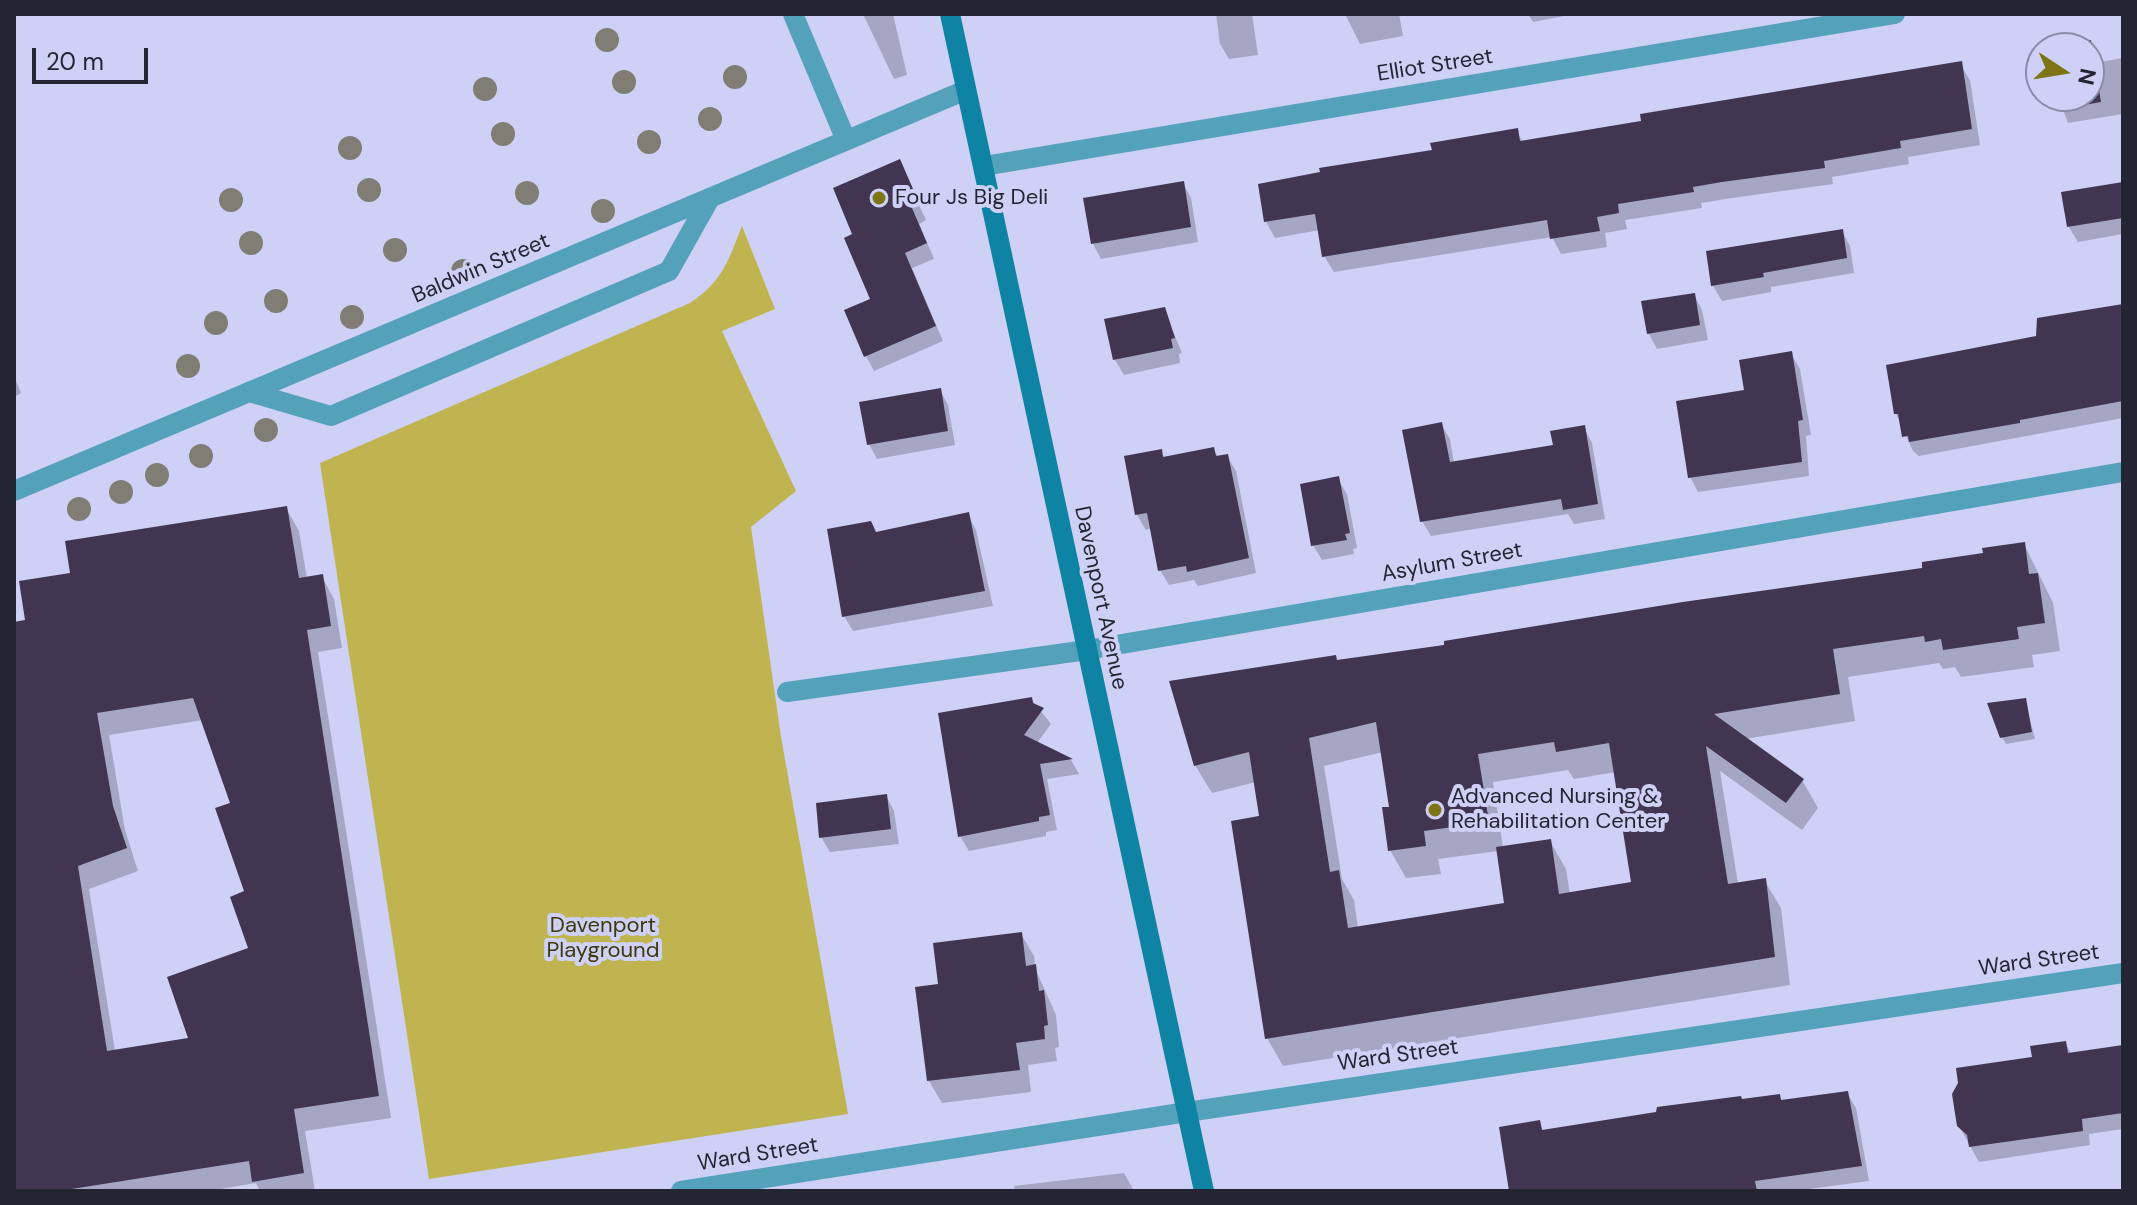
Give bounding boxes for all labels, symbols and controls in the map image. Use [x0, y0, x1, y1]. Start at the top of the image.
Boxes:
scale bar [36, 32, 152, 82]
north arrow [2025, 32, 2105, 112]
street label: Elliot Street [1375, 44, 1495, 88]
text: 20 m [46, 46, 104, 77]
text: N [2071, 66, 2103, 88]
place label: Four Js Big Deli [895, 185, 1048, 211]
marker: Four Js Big Deli [870, 189, 888, 207]
street label: Baldwin Street [408, 228, 554, 310]
street label: Davenport Avenue [1068, 504, 1132, 692]
street label: Asylum Street [1379, 538, 1525, 588]
place label: Advanced Nursing & Rehabilitation Center [1451, 784, 1665, 836]
marker: Advanced Nursing & Rehabilitation Center [1426, 801, 1444, 819]
park label: Davenport Playground [547, 913, 659, 964]
street label: Ward Street [1977, 939, 2101, 983]
street label: Ward Street [1336, 1034, 1460, 1078]
street label: Ward Street [696, 1132, 820, 1178]

